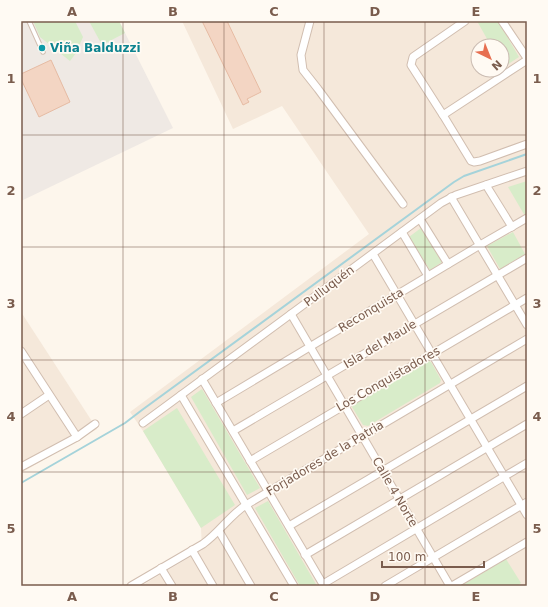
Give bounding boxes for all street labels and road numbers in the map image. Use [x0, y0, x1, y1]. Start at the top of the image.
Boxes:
street label: Pulluquén [301, 263, 357, 309]
street label: Reconquista [336, 285, 406, 335]
street label: Isla del Maule [341, 317, 419, 371]
street label: Los Conquistadores [334, 344, 442, 414]
street label: Forjadores de la Patria [264, 417, 386, 499]
street label: Calle 4 Norte [369, 455, 421, 529]

